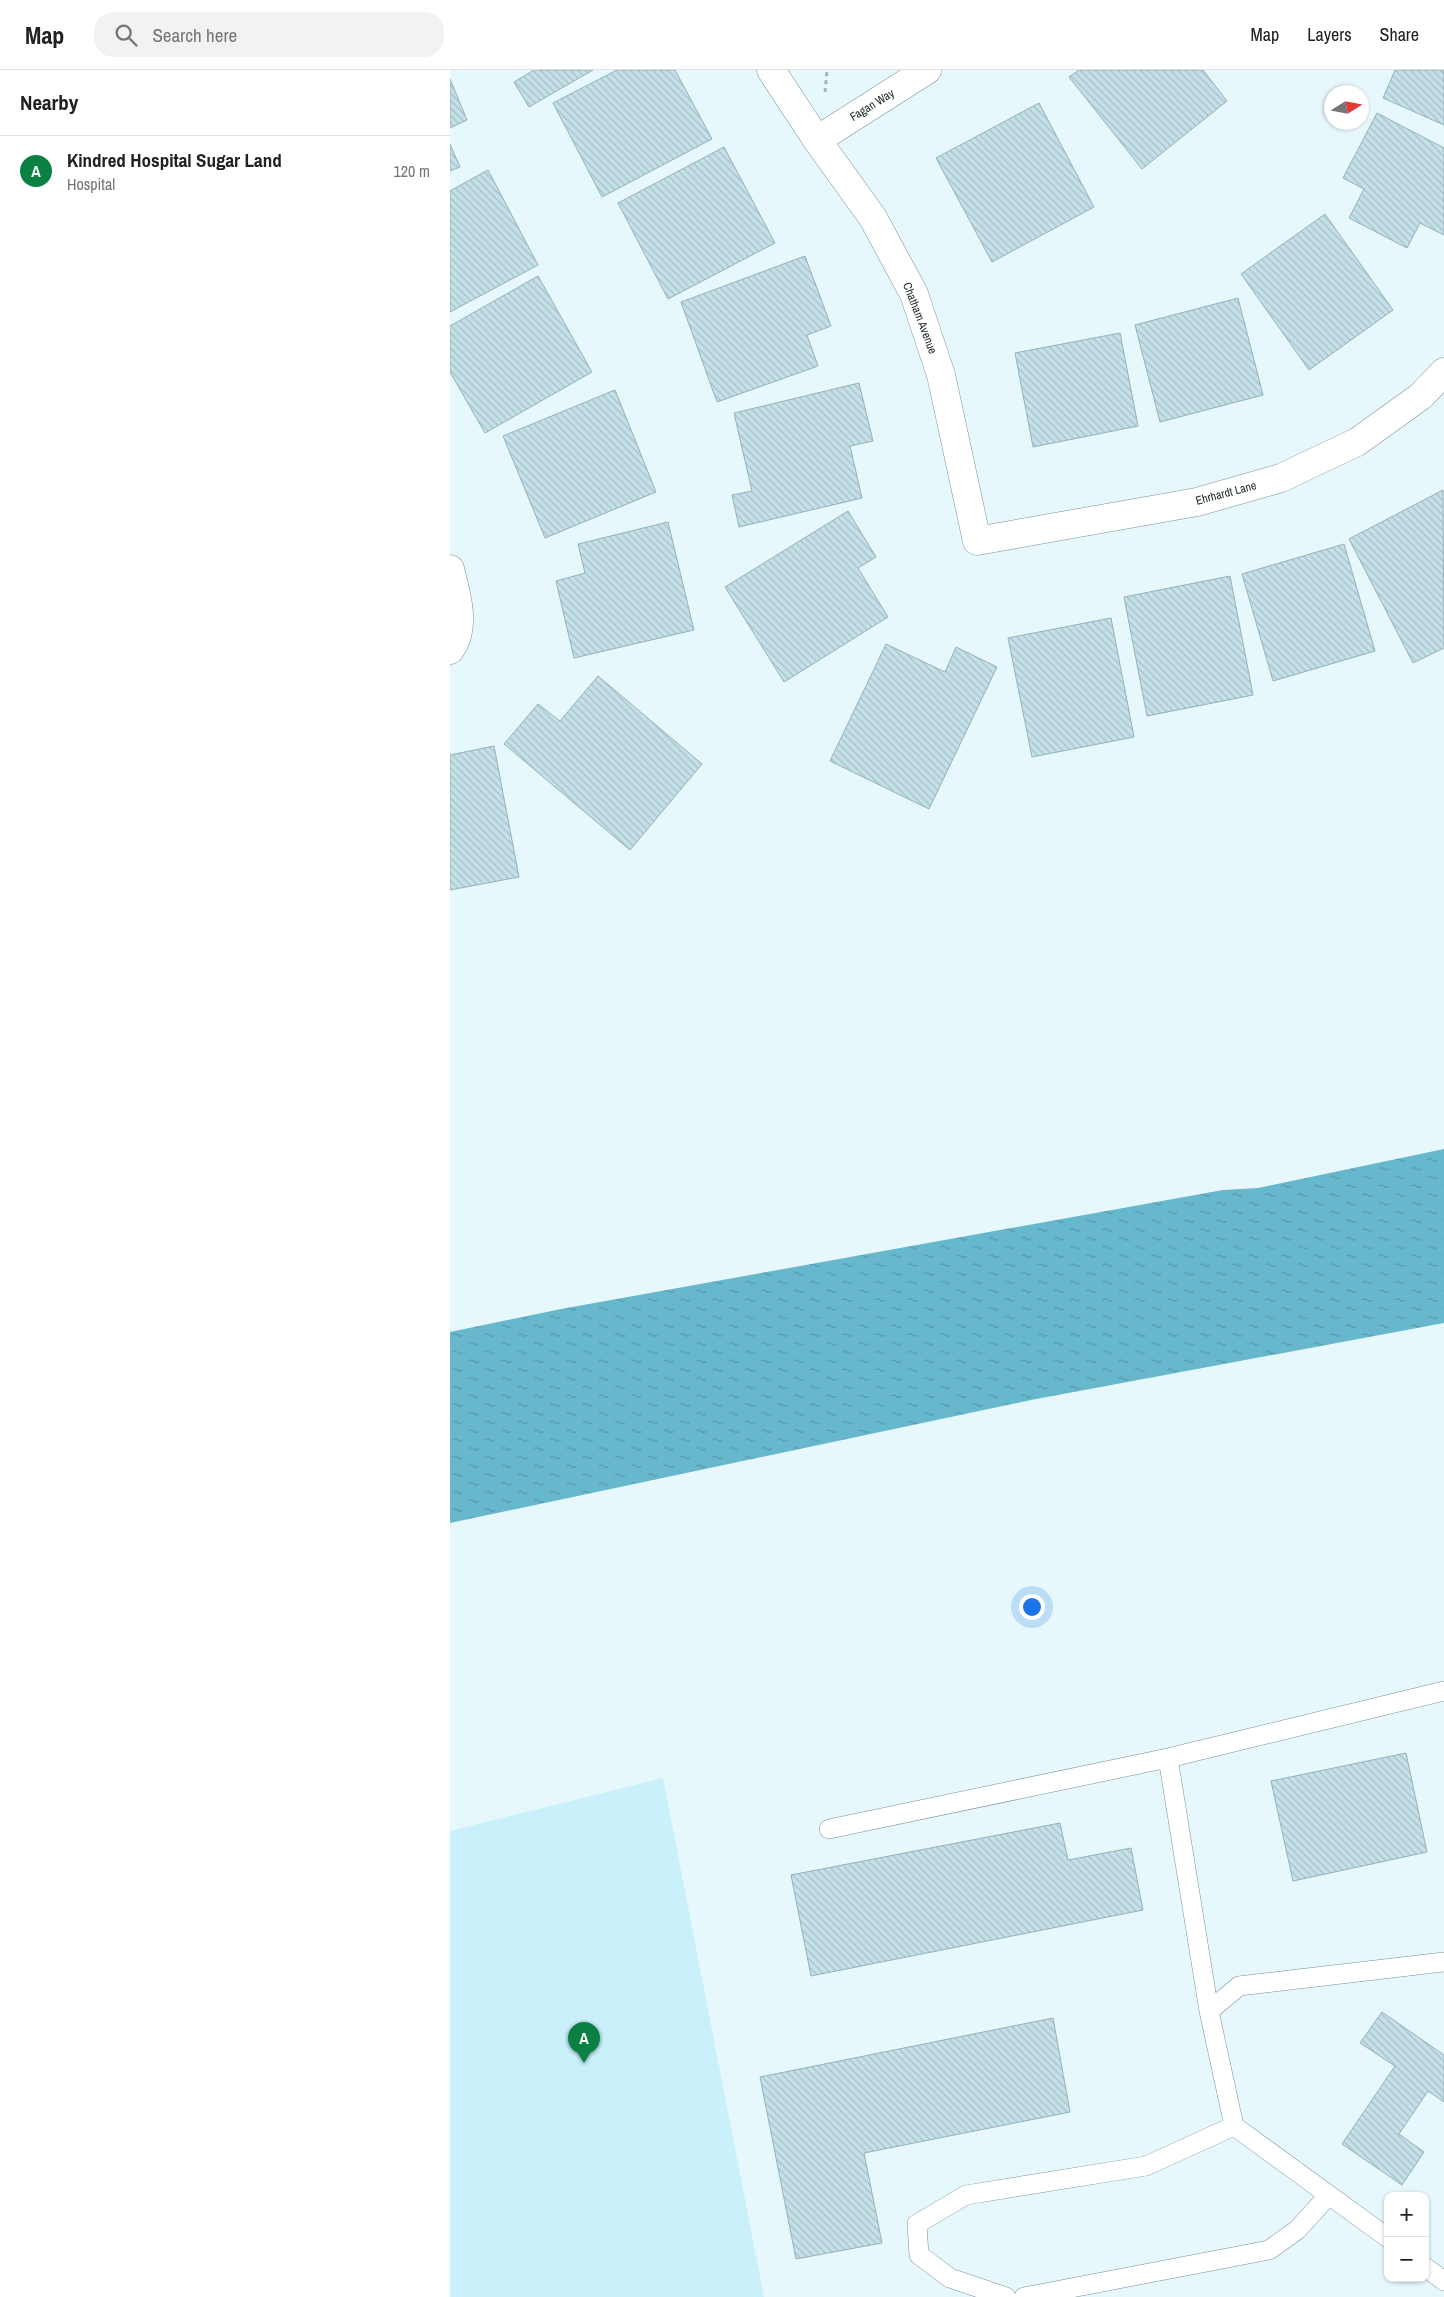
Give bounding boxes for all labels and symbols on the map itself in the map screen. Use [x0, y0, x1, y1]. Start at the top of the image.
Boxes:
street label: Fagan Way [847, 85, 897, 125]
north arrow [1324, 85, 1369, 130]
street label: Chatham Avenue [899, 280, 941, 356]
street label: Ehrhardt Lane [1194, 477, 1258, 509]
your location [1019, 1594, 1045, 1620]
pin: A [568, 2022, 600, 2063]

